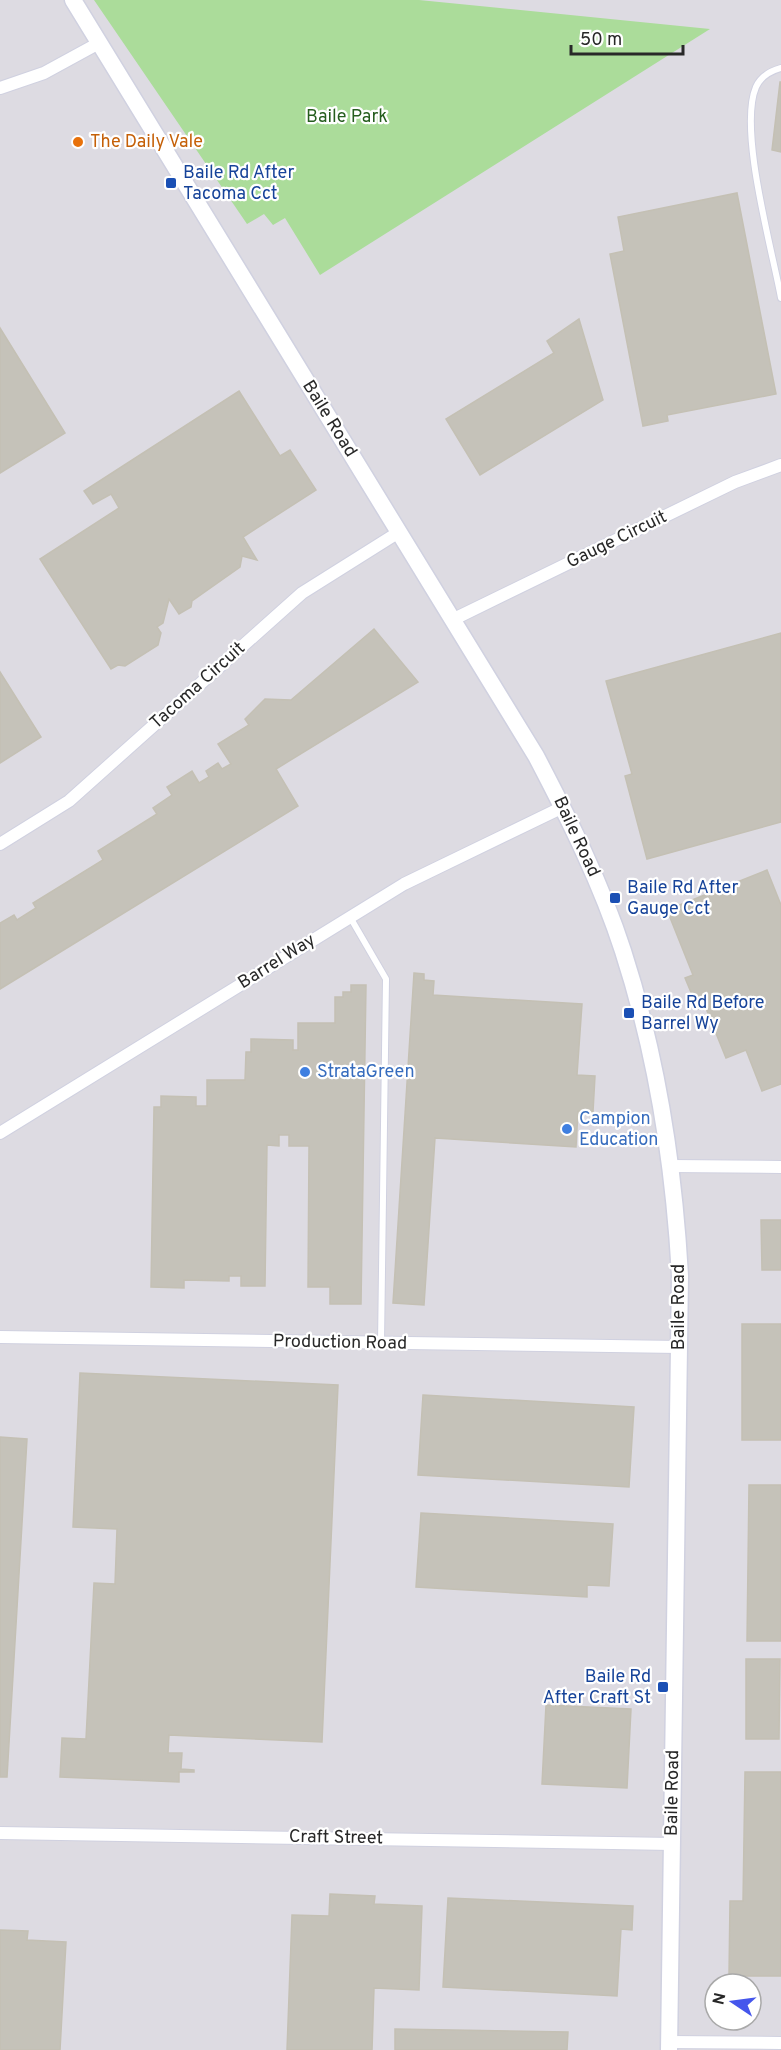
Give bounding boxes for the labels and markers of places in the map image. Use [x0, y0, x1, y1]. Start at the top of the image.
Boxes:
place label: The Daily Vale [90, 131, 203, 154]
marker: The Daily Vale [71, 135, 85, 149]
place label: Baile Rd After Tacoma Cct [183, 162, 294, 206]
marker: Baile Rd After Tacoma Cct [164, 176, 178, 190]
place label: Baile Rd After Gauge Cct [627, 877, 738, 921]
marker: Baile Rd After Gauge Cct [608, 891, 622, 905]
place label: Baile Rd Before Barrel Wy [641, 992, 765, 1036]
marker: Baile Rd Before Barrel Wy [622, 1006, 636, 1020]
place label: StrataGreen [317, 1061, 415, 1084]
marker: StrataGreen [298, 1065, 312, 1079]
place label: Campion Education [579, 1108, 658, 1152]
marker: Campion Education [560, 1122, 574, 1136]
place label: Baile Rd After Craft St [543, 1666, 651, 1710]
marker: Baile Rd After Craft St [656, 1680, 670, 1694]

